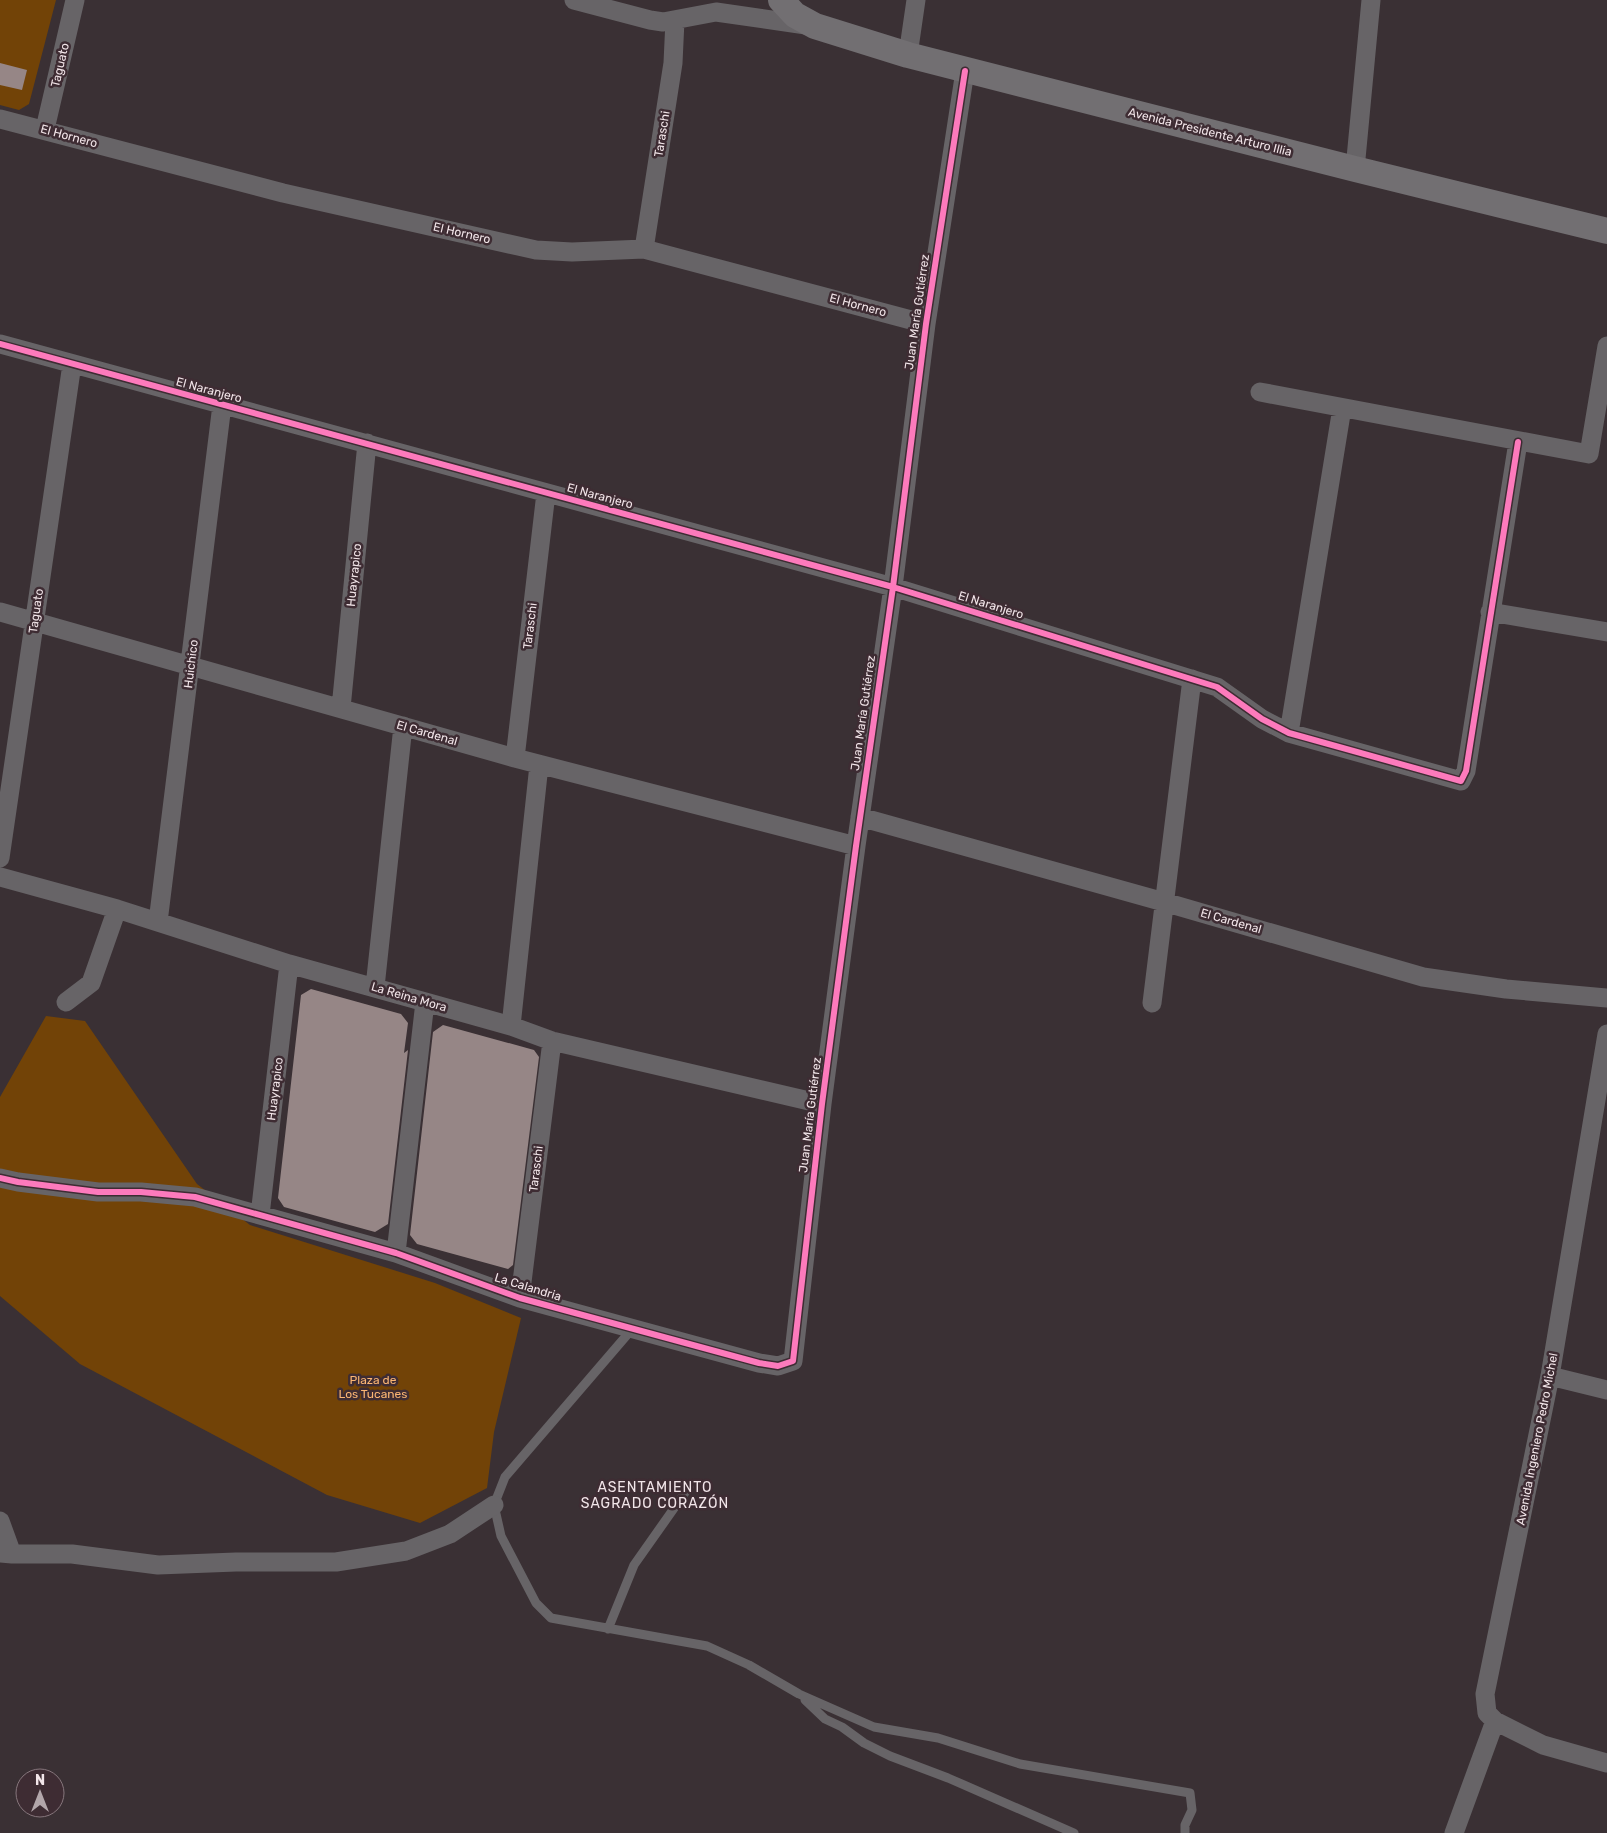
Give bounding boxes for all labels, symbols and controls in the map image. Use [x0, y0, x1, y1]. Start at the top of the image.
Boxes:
street label: Taguato [48, 41, 72, 88]
street label: Avenida Presidente Arturo Illia [1127, 105, 1293, 159]
street label: Taraschi [651, 110, 673, 158]
street label: El Hornero [39, 122, 99, 150]
street label: El Hornero [432, 220, 492, 246]
street label: Juan María Gutiérrez [902, 253, 932, 371]
street label: El Hornero [828, 291, 888, 319]
street label: El Naranjero [175, 374, 244, 406]
street label: El Naranjero [566, 480, 635, 512]
street label: Huayrapico [344, 543, 364, 607]
street label: Taguato [26, 588, 46, 634]
street label: El Naranjero [957, 588, 1025, 622]
street label: Taraschi [520, 602, 540, 650]
street label: Huichico [181, 639, 201, 689]
street label: Juan María Gutiérrez [848, 654, 878, 772]
street label: El Cardenal [395, 718, 459, 748]
street label: El Cardenal [1199, 906, 1263, 936]
street label: La Reina Mora [370, 980, 448, 1014]
street label: Huayrapico [264, 1056, 286, 1121]
street label: Juan María Gutiérrez [796, 1056, 824, 1174]
street label: Taraschi [526, 1145, 546, 1193]
street label: La Calandria [493, 1270, 563, 1304]
street label: Avenida Ingeniero Pedro Michel [1513, 1352, 1561, 1526]
park label: Plaza de Los Tucanes [339, 1373, 407, 1401]
district label: ASENTAMIENTO SAGRADO CORAZÓN [581, 1479, 729, 1512]
north arrow [15, 1768, 65, 1818]
text: N [35, 1772, 45, 1789]

